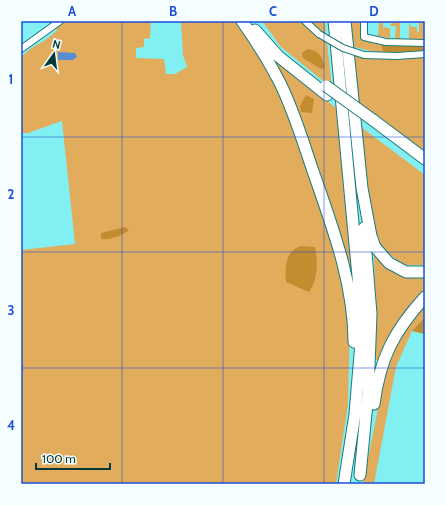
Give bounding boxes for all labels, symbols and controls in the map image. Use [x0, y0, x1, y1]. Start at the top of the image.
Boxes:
text: A [68, 3, 77, 19]
text: B [169, 3, 177, 19]
text: C [269, 3, 277, 19]
text: D [369, 3, 379, 19]
north arrow [34, 34, 74, 74]
text: N [51, 37, 62, 52]
text: 1 [9, 71, 13, 87]
text: 2 [8, 186, 15, 202]
text: 3 [7, 302, 15, 318]
text: 4 [7, 417, 15, 433]
scale bar [36, 445, 110, 471]
text: 100 m [42, 451, 76, 466]

